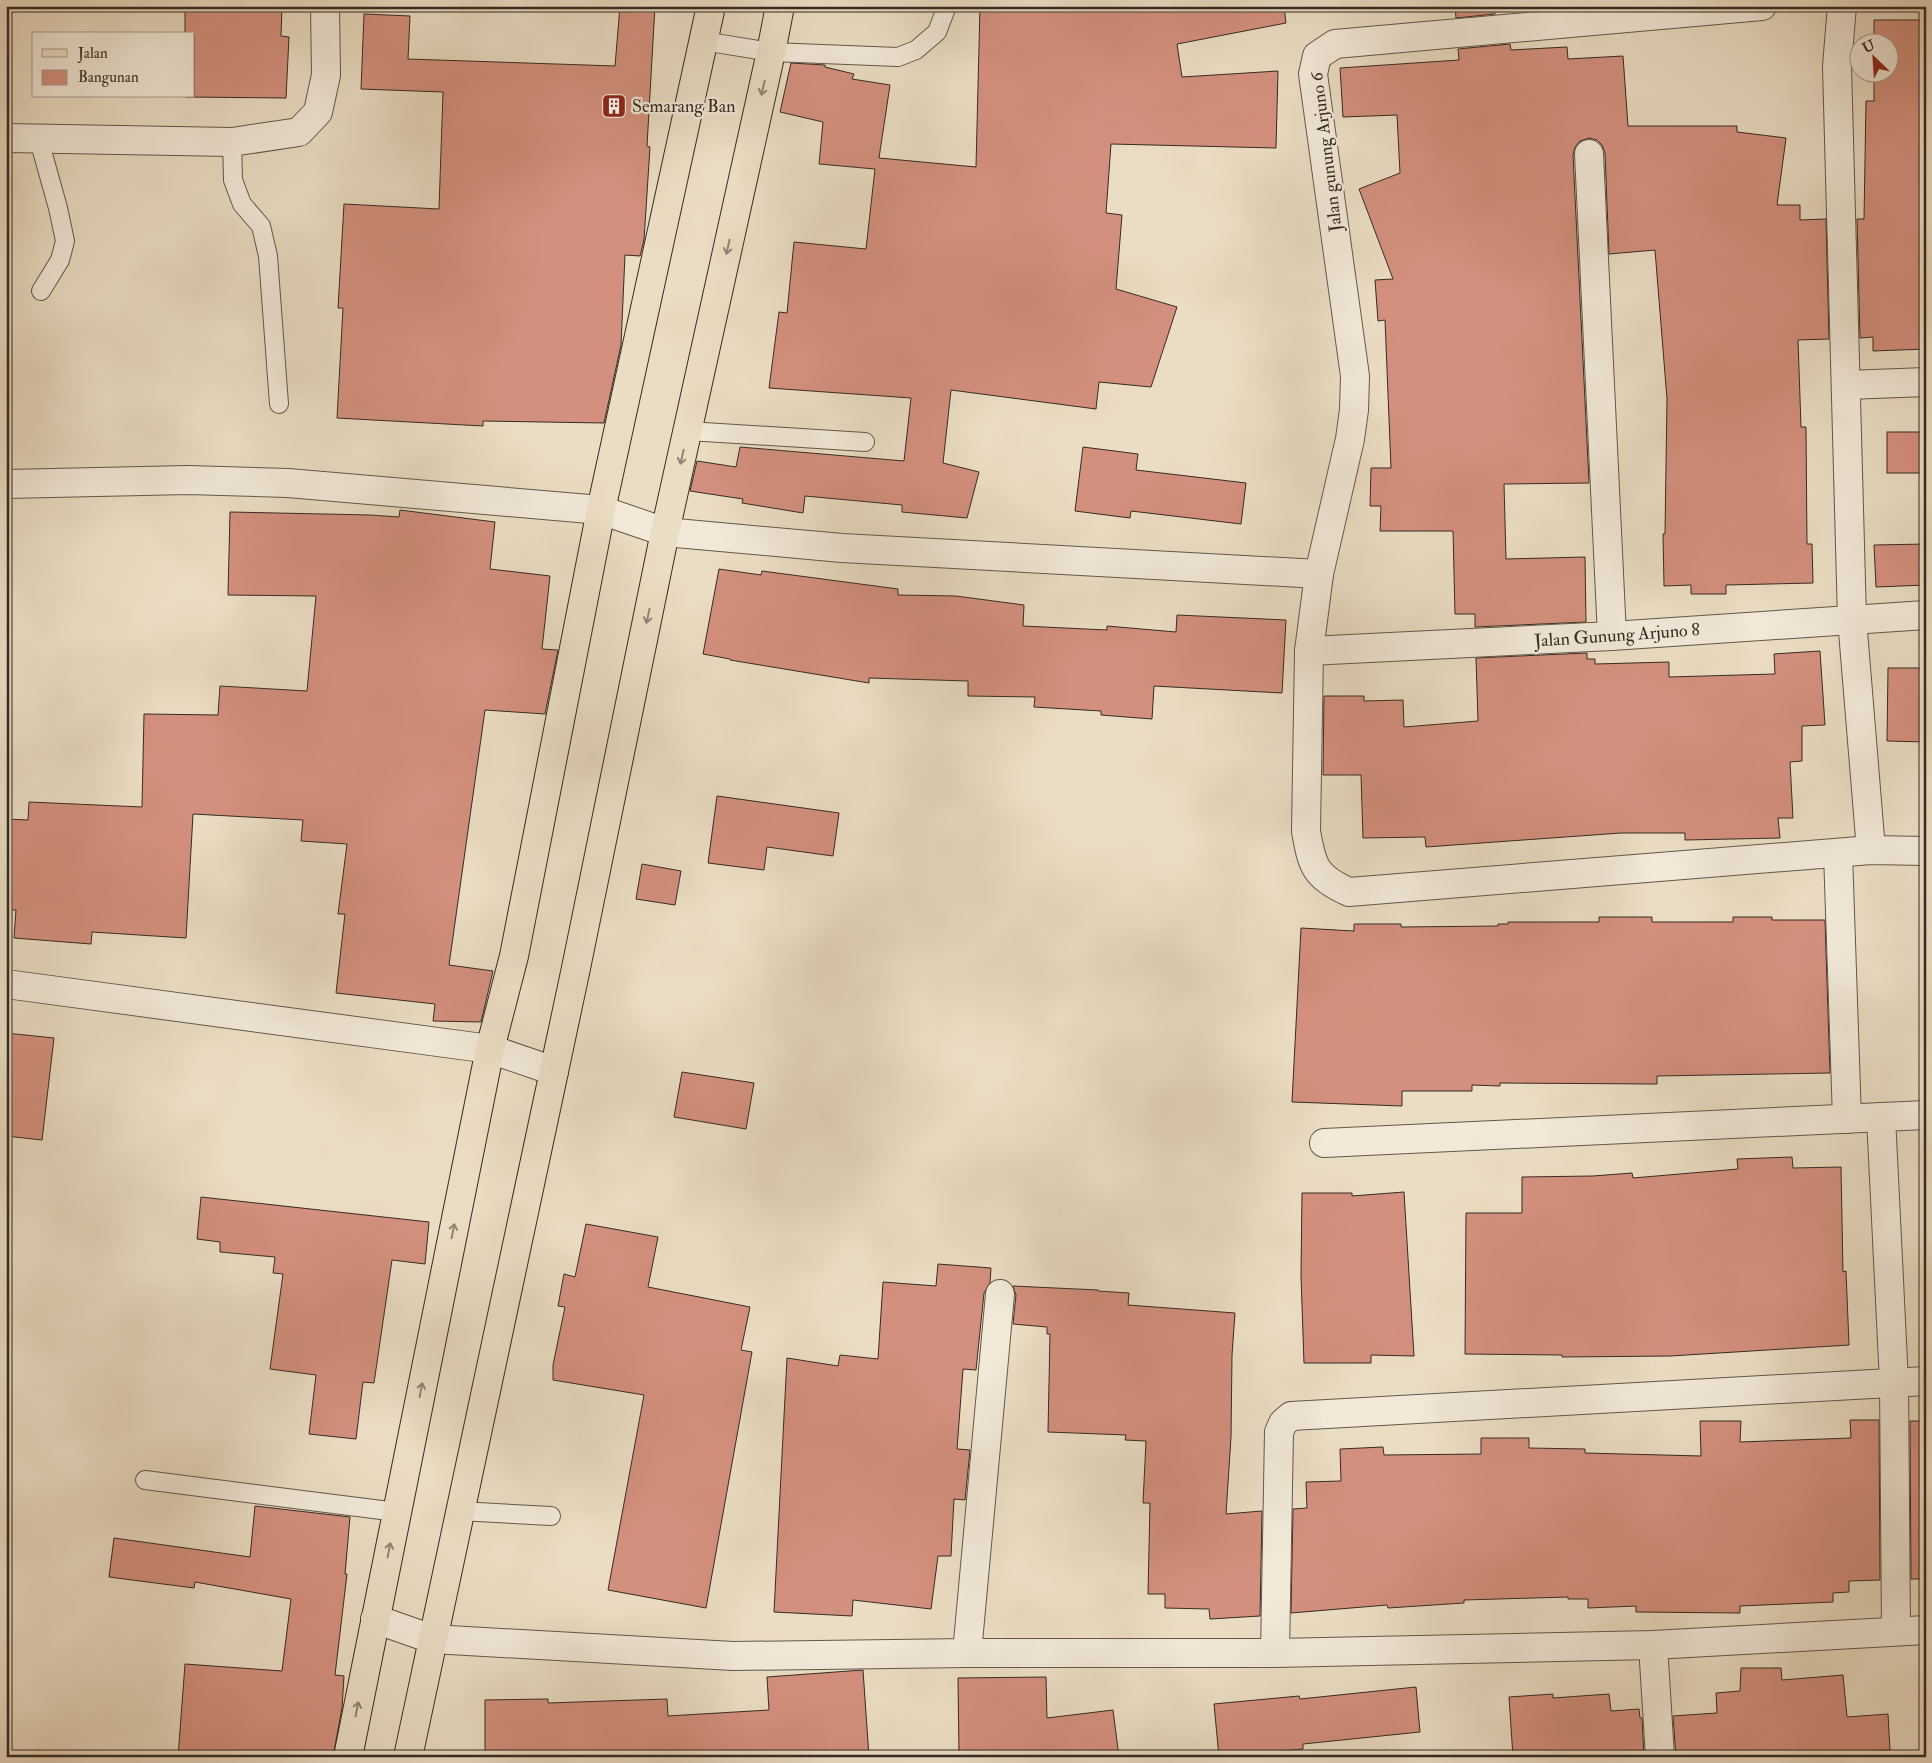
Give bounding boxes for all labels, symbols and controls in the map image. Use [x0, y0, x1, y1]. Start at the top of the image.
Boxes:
legend [32, 32, 195, 98]
north arrow [1850, 32, 1900, 82]
text: U [1860, 36, 1878, 57]
text: Jalan [77, 44, 108, 64]
text: Bangunan [78, 68, 139, 87]
street label: Jalan gunung Arjuno 6 [1305, 70, 1348, 234]
one-way arrow [758, 80, 767, 96]
building icon: Semarang Ban [601, 93, 627, 119]
place label: Semarang Ban [632, 95, 735, 118]
one-way arrow [723, 239, 732, 255]
one-way arrow [677, 449, 686, 465]
one-way arrow [643, 607, 652, 623]
street label: Jalan Gunung Arjuno 8 [1532, 618, 1701, 653]
one-way arrow [449, 1223, 459, 1239]
one-way arrow [417, 1383, 426, 1399]
one-way arrow [385, 1542, 394, 1558]
one-way arrow [353, 1701, 362, 1717]

